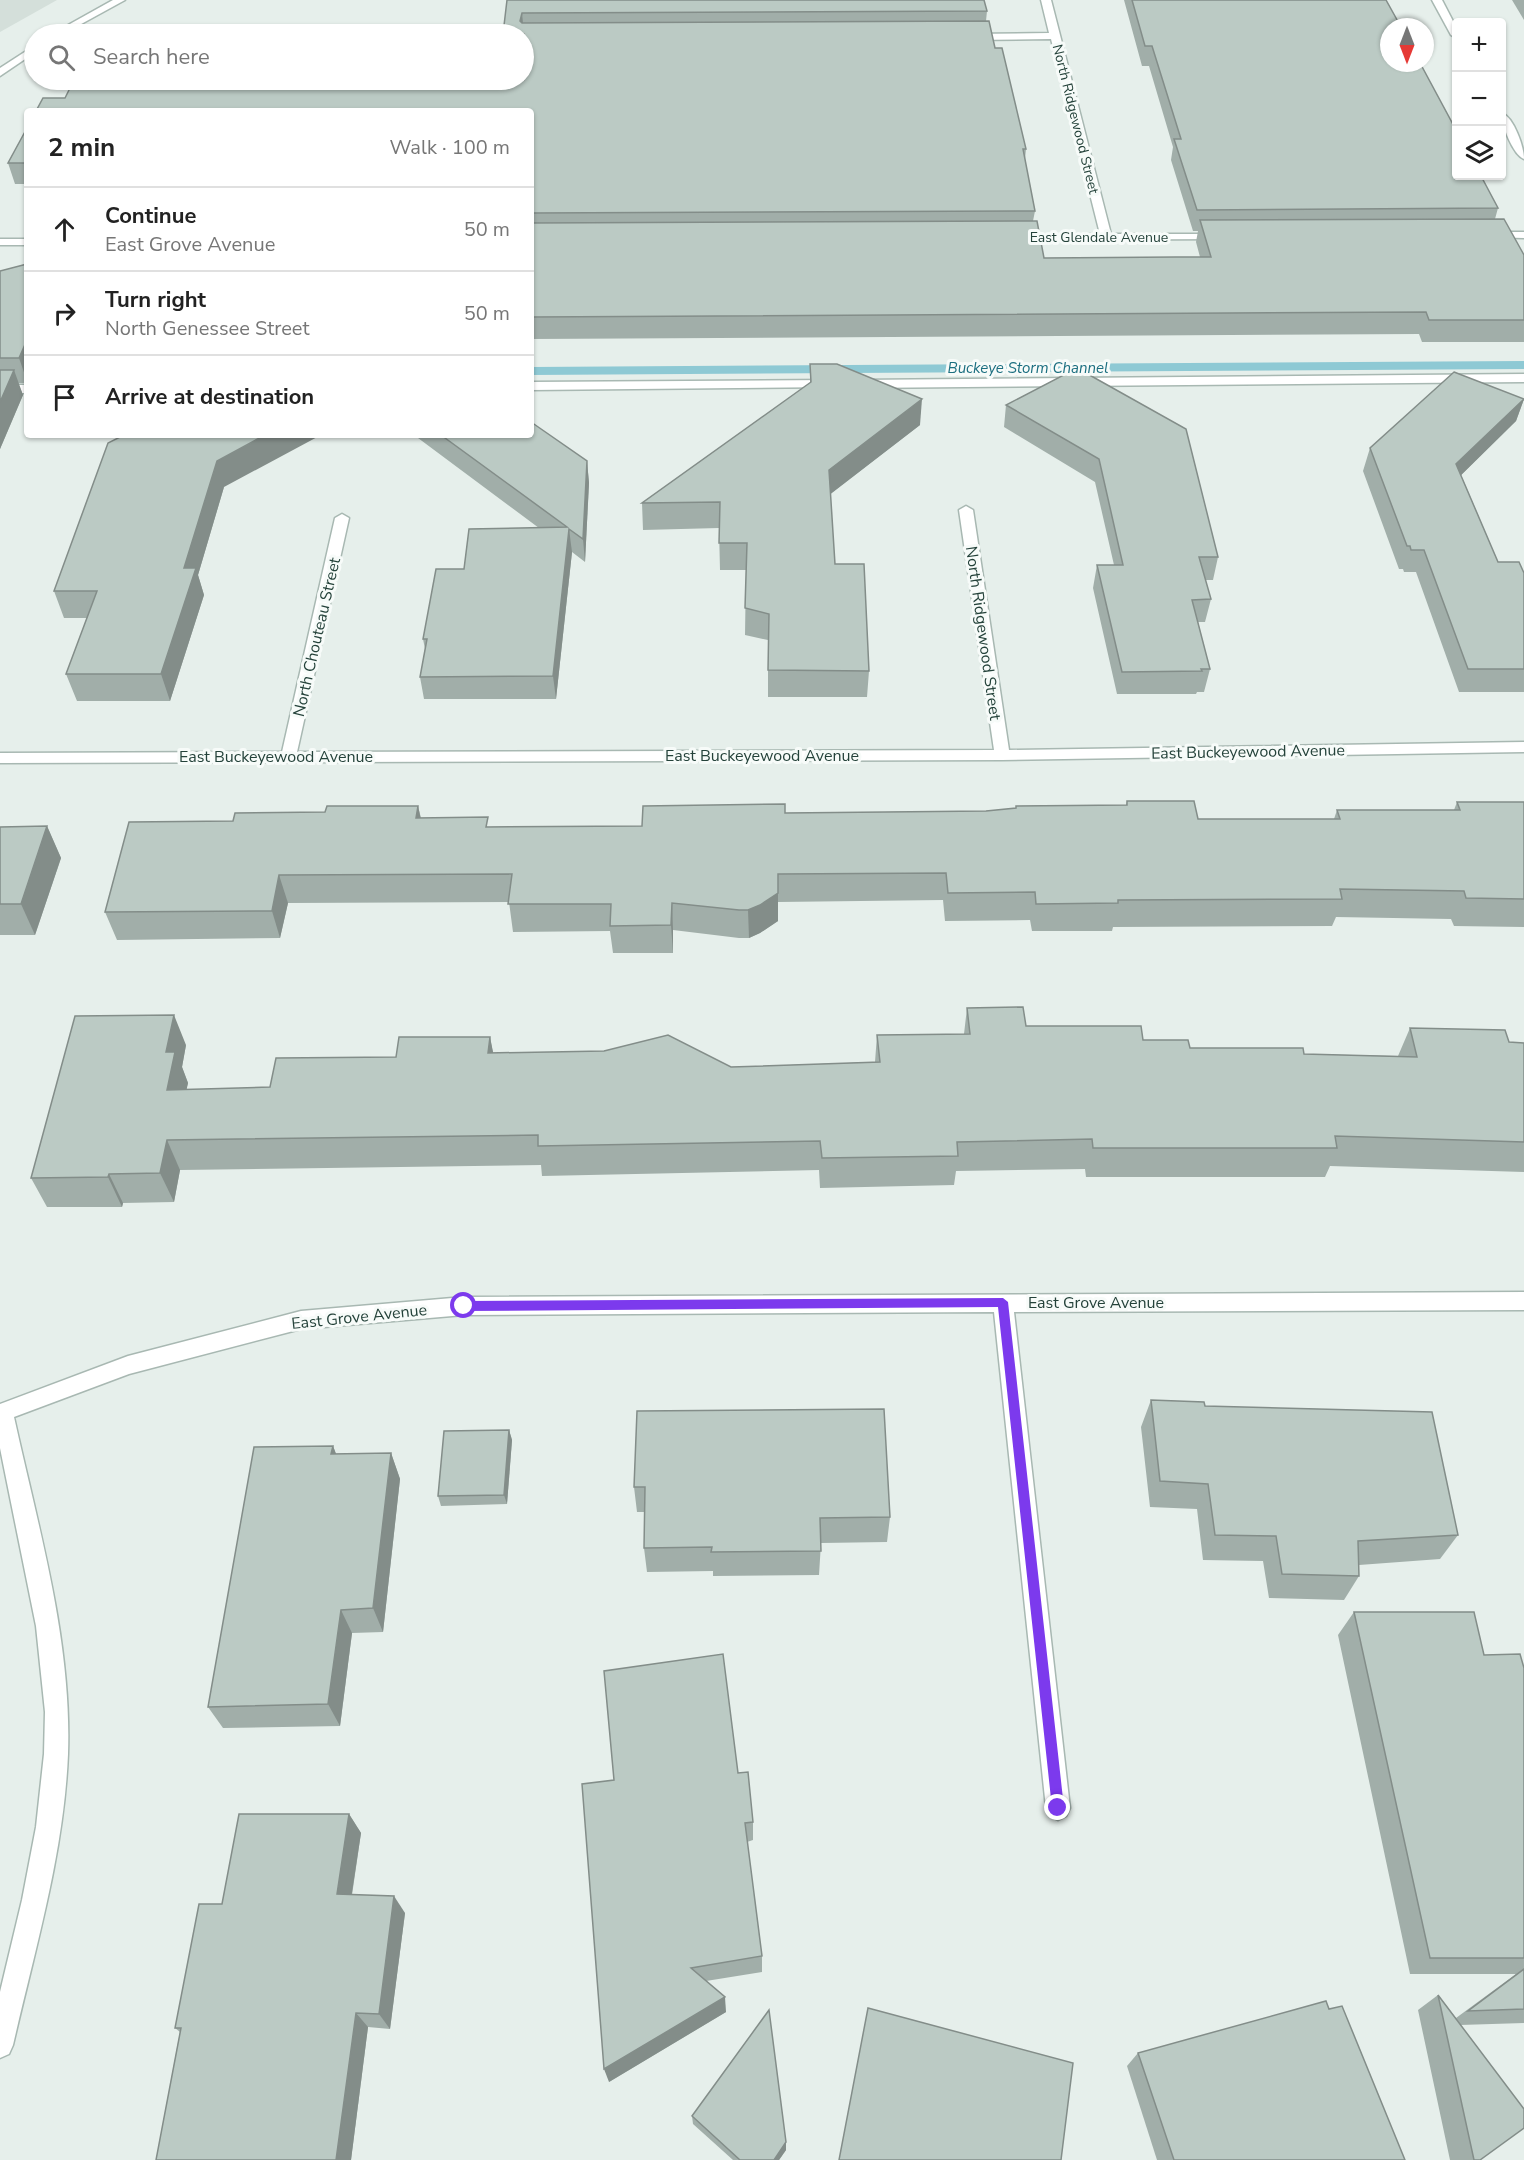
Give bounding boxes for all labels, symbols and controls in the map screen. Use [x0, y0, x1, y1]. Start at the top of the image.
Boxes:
north arrow [1380, 18, 1434, 72]
map controls [1452, 18, 1506, 180]
button: + [1452, 18, 1506, 72]
search box [24, 24, 534, 90]
icon: search [45, 41, 78, 74]
text: Search here [93, 42, 210, 72]
street label: North Ridgewood Street [1048, 42, 1103, 196]
button: − [1452, 72, 1506, 126]
button: layers [1452, 126, 1506, 180]
text: 2 min [48, 130, 115, 165]
text: Walk · 100 m [390, 134, 510, 161]
text: Continue [105, 201, 196, 231]
icon: ahead [48, 213, 81, 246]
text: 50 m [464, 216, 510, 243]
street label: East Glendale Avenue [1030, 228, 1168, 247]
text: East Grove Avenue [105, 231, 275, 258]
text: Turn right [105, 285, 206, 315]
icon: right [48, 297, 81, 330]
text: 50 m [464, 300, 510, 327]
text: North Genessee Street [105, 315, 310, 342]
water label: Buckeye Storm Channel [948, 358, 1108, 378]
icon: arrive [48, 381, 81, 414]
text: Arrive at destination [105, 382, 314, 412]
street label: North Ridgewood Street [960, 545, 1006, 722]
street label: North Chouteau Street [288, 555, 346, 719]
street label: East Buckeyewood Avenue [1151, 739, 1345, 765]
street label: East Buckeyewood Avenue [665, 745, 859, 767]
street label: East Buckeyewood Avenue [179, 746, 373, 768]
route start [450, 1292, 476, 1318]
street label: East Grove Avenue [1028, 1292, 1164, 1314]
street label: East Grove Avenue [290, 1299, 428, 1335]
route end [1044, 1794, 1070, 1820]

